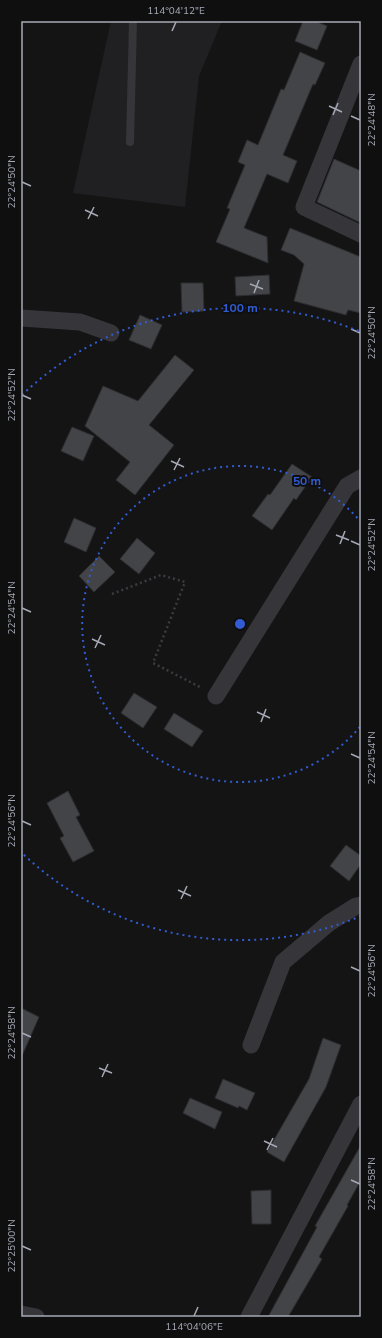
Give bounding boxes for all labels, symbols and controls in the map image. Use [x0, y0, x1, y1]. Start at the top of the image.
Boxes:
text: 114°04'12"E [147, 4, 205, 18]
text: 22°24'48"N [365, 93, 379, 147]
text: 22°24'50"N [5, 155, 19, 209]
text: 100 m [222, 300, 258, 316]
text: 22°24'50"N [365, 306, 379, 360]
text: 22°24'52"N [5, 368, 19, 422]
text: 50 m [293, 473, 321, 489]
text: 22°24'52"N [365, 518, 379, 572]
text: 22°24'54"N [5, 581, 19, 635]
centre of rings [233, 617, 247, 631]
text: 22°24'54"N [365, 731, 379, 785]
text: 22°24'56"N [5, 794, 19, 848]
text: 22°24'56"N [365, 944, 379, 998]
text: 22°24'58"N [5, 1006, 19, 1060]
text: 22°24'58"N [365, 1157, 379, 1211]
text: 22°25'00"N [5, 1219, 19, 1273]
text: 114°04'06"E [165, 1320, 223, 1334]

